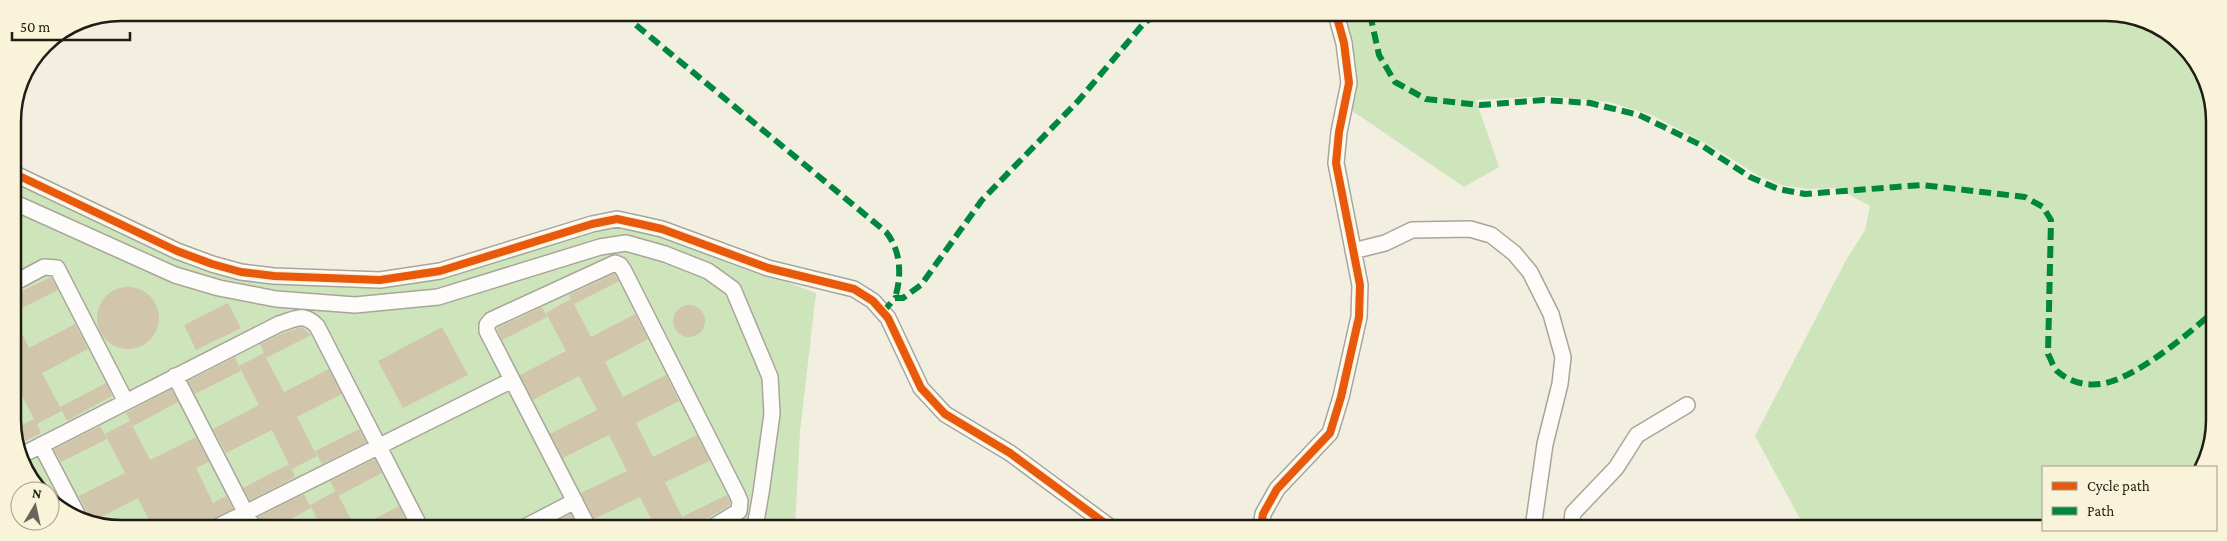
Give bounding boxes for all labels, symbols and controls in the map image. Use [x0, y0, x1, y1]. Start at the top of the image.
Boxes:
scale bar [12, 10, 130, 42]
text: 50 m [20, 19, 50, 35]
legend [2042, 466, 2217, 531]
text: Cycle path [2087, 478, 2150, 495]
north arrow [10, 481, 60, 531]
text: N [31, 485, 43, 502]
text: Path [2087, 503, 2114, 519]

